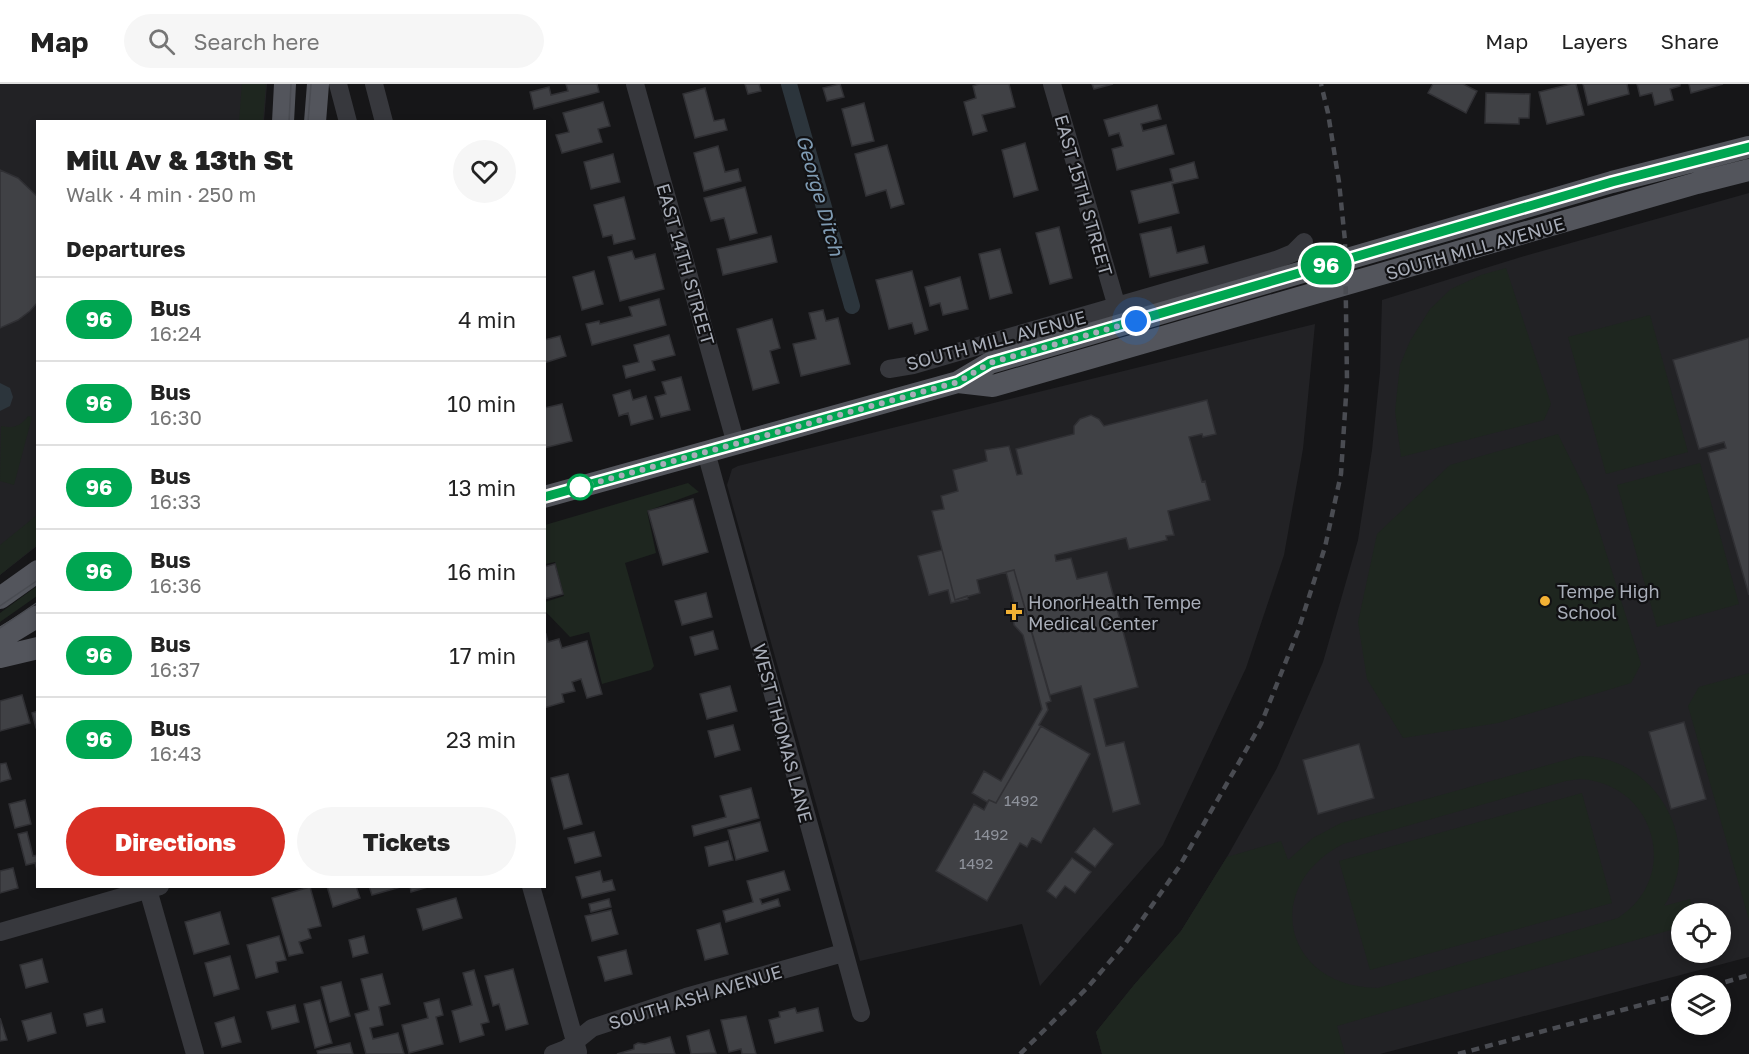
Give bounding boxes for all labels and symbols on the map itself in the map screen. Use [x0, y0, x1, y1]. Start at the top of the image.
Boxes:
street label: EAST 15TH STREET [1050, 112, 1118, 278]
water label: George Ditch [791, 132, 850, 259]
street label: EAST 14TH STREET [652, 181, 720, 347]
street label: SOUTH MILL AVENUE [1383, 212, 1567, 284]
line badge: 96 [1299, 246, 1353, 285]
street label: SOUTH MILL AVENUE [904, 305, 1088, 375]
your location [1121, 306, 1151, 336]
unlabelled marker [567, 474, 593, 500]
place label: Tempe High School [1557, 580, 1660, 623]
place label: HonorHealth Tempe Medical Center [1028, 591, 1201, 634]
marker: Tempe High School [1538, 594, 1552, 608]
marker: HonorHealth Tempe Medical Center [1005, 603, 1023, 621]
street label: WEST THOMAS LANE [749, 641, 817, 825]
house number: 1492 [1004, 791, 1038, 809]
house number: 1492 [974, 825, 1008, 843]
house number: 1492 [959, 854, 993, 872]
street label: SOUTH ASH AVENUE [606, 960, 784, 1034]

